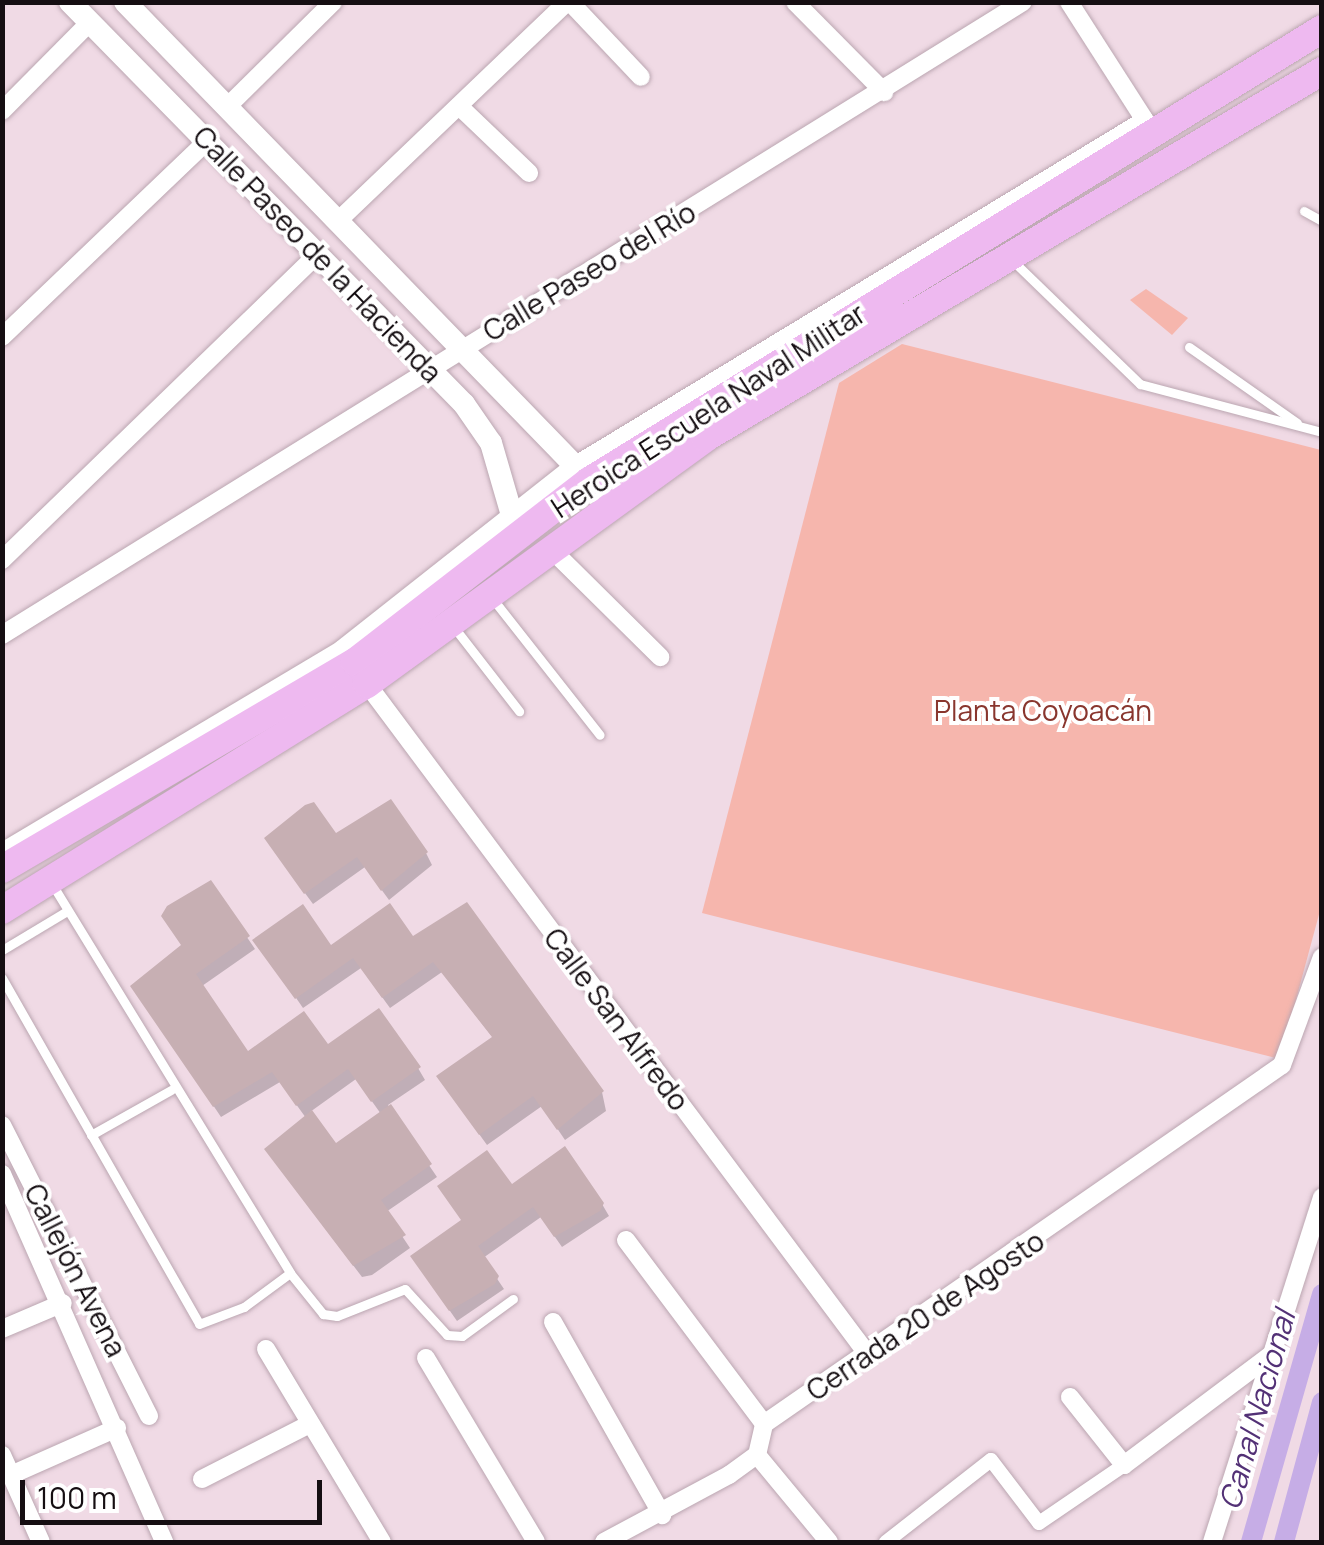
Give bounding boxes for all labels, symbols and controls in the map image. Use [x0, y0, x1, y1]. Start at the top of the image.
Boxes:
street label: Calle Paseo de la Hacienda [187, 119, 449, 389]
street label: Calle Paseo del Río [477, 194, 701, 348]
street label: Heroica Escuela Naval Militar [545, 296, 871, 524]
park label: Planta Coyoacán [934, 693, 1152, 727]
street label: Calle San Alfredo [538, 921, 696, 1117]
street label: Callejón Avena [18, 1178, 134, 1362]
street label: Cerrada 20 de Agosto [800, 1223, 1050, 1407]
water label: Canal Nacional [1211, 1306, 1303, 1514]
scale bar [25, 1460, 328, 1522]
text: 100 m [37, 1477, 117, 1518]

